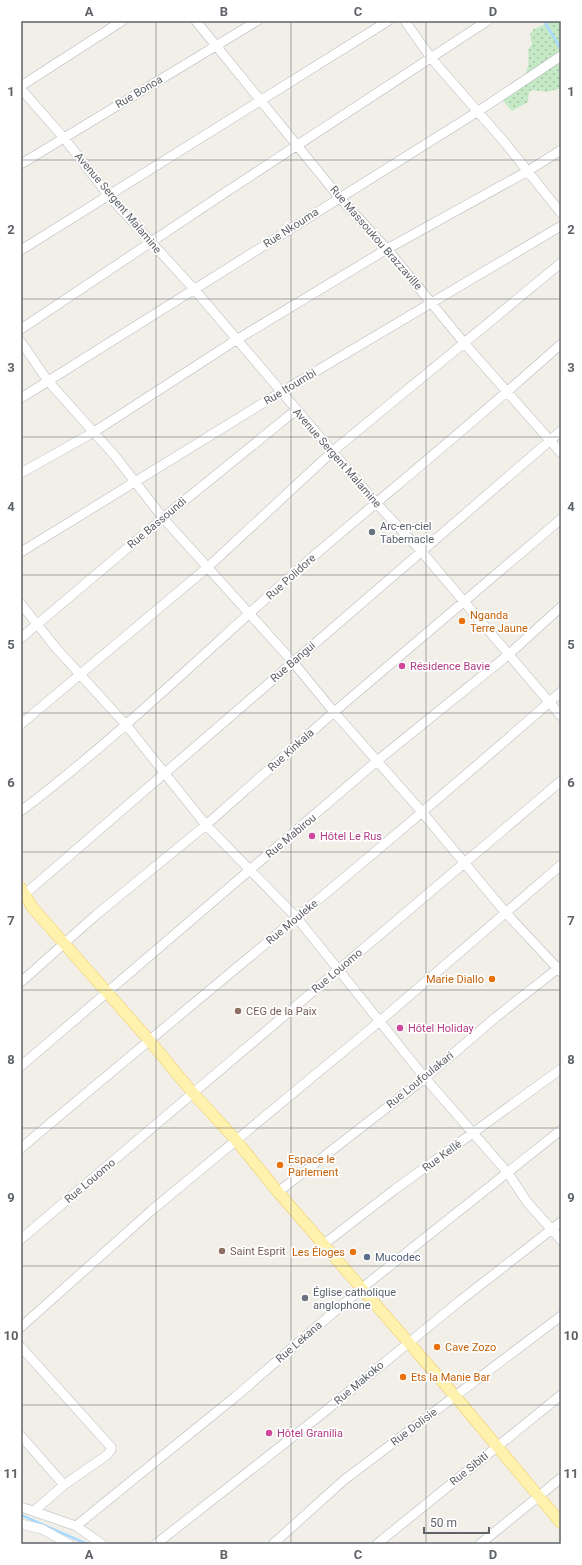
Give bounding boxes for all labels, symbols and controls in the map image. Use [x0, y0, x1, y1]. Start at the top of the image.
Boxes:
text: A [85, 4, 94, 19]
text: B [220, 4, 228, 19]
text: C [354, 4, 363, 19]
text: D [489, 4, 497, 19]
street label: Rue Bonoa [113, 73, 165, 111]
text: 1 [7, 84, 15, 99]
text: 1 [567, 84, 575, 99]
street label: Avenue Sergent Malamine [72, 150, 164, 256]
street label: Rue Massoukou Brazzaville [327, 183, 425, 293]
street label: Rue Nkouma [261, 205, 321, 251]
text: 2 [7, 222, 15, 237]
text: 2 [567, 222, 575, 237]
text: 3 [7, 360, 15, 375]
text: 3 [567, 360, 575, 375]
street label: Rue Itoumbi [261, 366, 319, 408]
street label: Avenue Sergent Malamine [290, 406, 384, 511]
street label: Rue Bassoundi [125, 495, 189, 551]
text: 4 [7, 499, 15, 514]
text: 4 [567, 499, 575, 514]
place label: Arc-en-ciel Tabernacle [380, 520, 434, 546]
marker: Arc-en-ciel Tabernacle [367, 527, 377, 537]
street label: Rue Polidore [264, 551, 318, 603]
place label: Nganda Terre Jaune [470, 609, 528, 635]
marker: Nganda Terre Jaune [457, 616, 467, 626]
text: 5 [7, 637, 15, 652]
text: 5 [567, 637, 575, 652]
street label: Rue Bangui [268, 639, 318, 685]
place label: Résidence Bavie [410, 660, 490, 673]
marker: Résidence Bavie [397, 661, 407, 671]
street label: Rue Kinkala [265, 726, 317, 774]
text: 6 [7, 775, 15, 790]
text: 6 [567, 775, 575, 790]
street label: Rue Mabirou [263, 811, 319, 861]
place label: Hôtel Le Rus [320, 830, 382, 843]
marker: Hôtel Le Rus [307, 831, 317, 841]
street label: Rue Mouleke [264, 897, 320, 947]
text: 7 [7, 913, 15, 928]
text: 7 [567, 913, 575, 928]
street label: Rue Louomo [309, 946, 365, 996]
place label: Marie Diallo [426, 973, 484, 986]
marker: Marie Diallo [487, 974, 497, 984]
place label: CEG de la Paix [246, 1005, 317, 1018]
marker: CEG de la Paix [233, 1006, 243, 1016]
place label: Hôtel Holiday [408, 1022, 475, 1035]
marker: Hôtel Holiday [395, 1023, 405, 1033]
street label: Rue Loufoulakari [384, 1049, 456, 1111]
text: 8 [7, 1052, 15, 1067]
text: 8 [567, 1052, 575, 1067]
street label: Rue Kellé [420, 1137, 464, 1175]
place label: Espace le Parlement [288, 1153, 339, 1179]
street label: Rue Louomo [62, 1156, 118, 1206]
marker: Espace le Parlement [275, 1160, 285, 1170]
text: 9 [7, 1190, 15, 1205]
text: 9 [567, 1190, 575, 1205]
place label: Saint Esprit [230, 1245, 286, 1258]
marker: Saint Esprit [217, 1246, 227, 1256]
place label: Les Éloges [292, 1246, 345, 1259]
marker: Les Éloges [348, 1247, 358, 1257]
place label: Mucodec [375, 1251, 421, 1264]
marker: Mucodec [362, 1252, 372, 1262]
place label: Église catholique anglophone [313, 1286, 396, 1312]
marker: Église catholique anglophone [300, 1293, 310, 1303]
street label: Rue Lekana [273, 1318, 325, 1366]
text: 10 [4, 1328, 18, 1343]
text: 10 [564, 1328, 578, 1343]
place label: Cave Zozo [445, 1341, 496, 1354]
marker: Cave Zozo [432, 1342, 442, 1352]
street label: Rue Makoko [332, 1359, 386, 1407]
place label: Ets la Manie Bar [411, 1371, 490, 1384]
marker: Ets la Manie Bar [398, 1372, 408, 1382]
street label: Rue Dolisie [388, 1405, 440, 1449]
place label: Hôtel Granilia [277, 1427, 343, 1440]
marker: Hôtel Granilia [264, 1428, 274, 1438]
street label: Rue Sibiti [447, 1450, 491, 1488]
text: 11 [4, 1466, 18, 1481]
text: 11 [564, 1466, 578, 1481]
scale bar [424, 1509, 489, 1535]
text: 50 m [430, 1516, 457, 1530]
text: A [85, 1547, 94, 1562]
text: B [220, 1547, 228, 1562]
text: C [354, 1547, 363, 1562]
text: D [489, 1547, 497, 1562]

